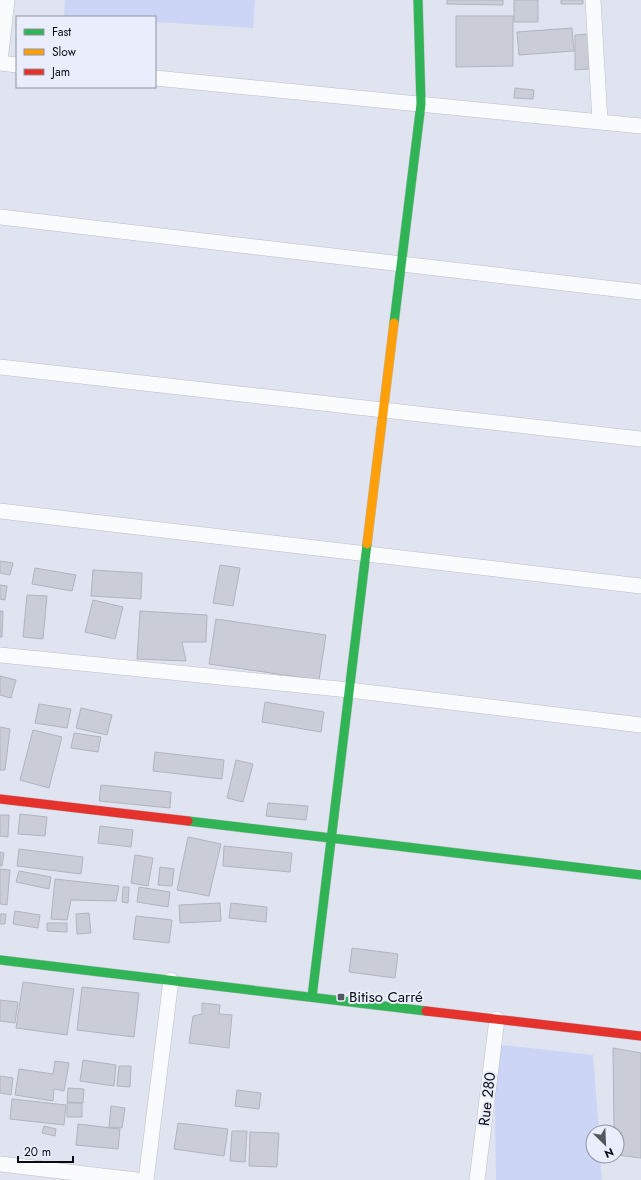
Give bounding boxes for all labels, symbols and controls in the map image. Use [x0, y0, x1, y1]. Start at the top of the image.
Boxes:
legend [16, 16, 156, 88]
text: Fast [52, 23, 71, 41]
text: Slow [52, 43, 77, 61]
text: Jam [50, 63, 70, 81]
place label: Bitiso Carré [349, 986, 423, 1008]
marker: Bitiso Carré [336, 992, 346, 1002]
street label: Rue 280 [473, 1071, 501, 1127]
north arrow [585, 1124, 625, 1164]
scale bar [18, 1138, 73, 1164]
text: 20 m [24, 1143, 51, 1161]
text: N [602, 1144, 616, 1162]

